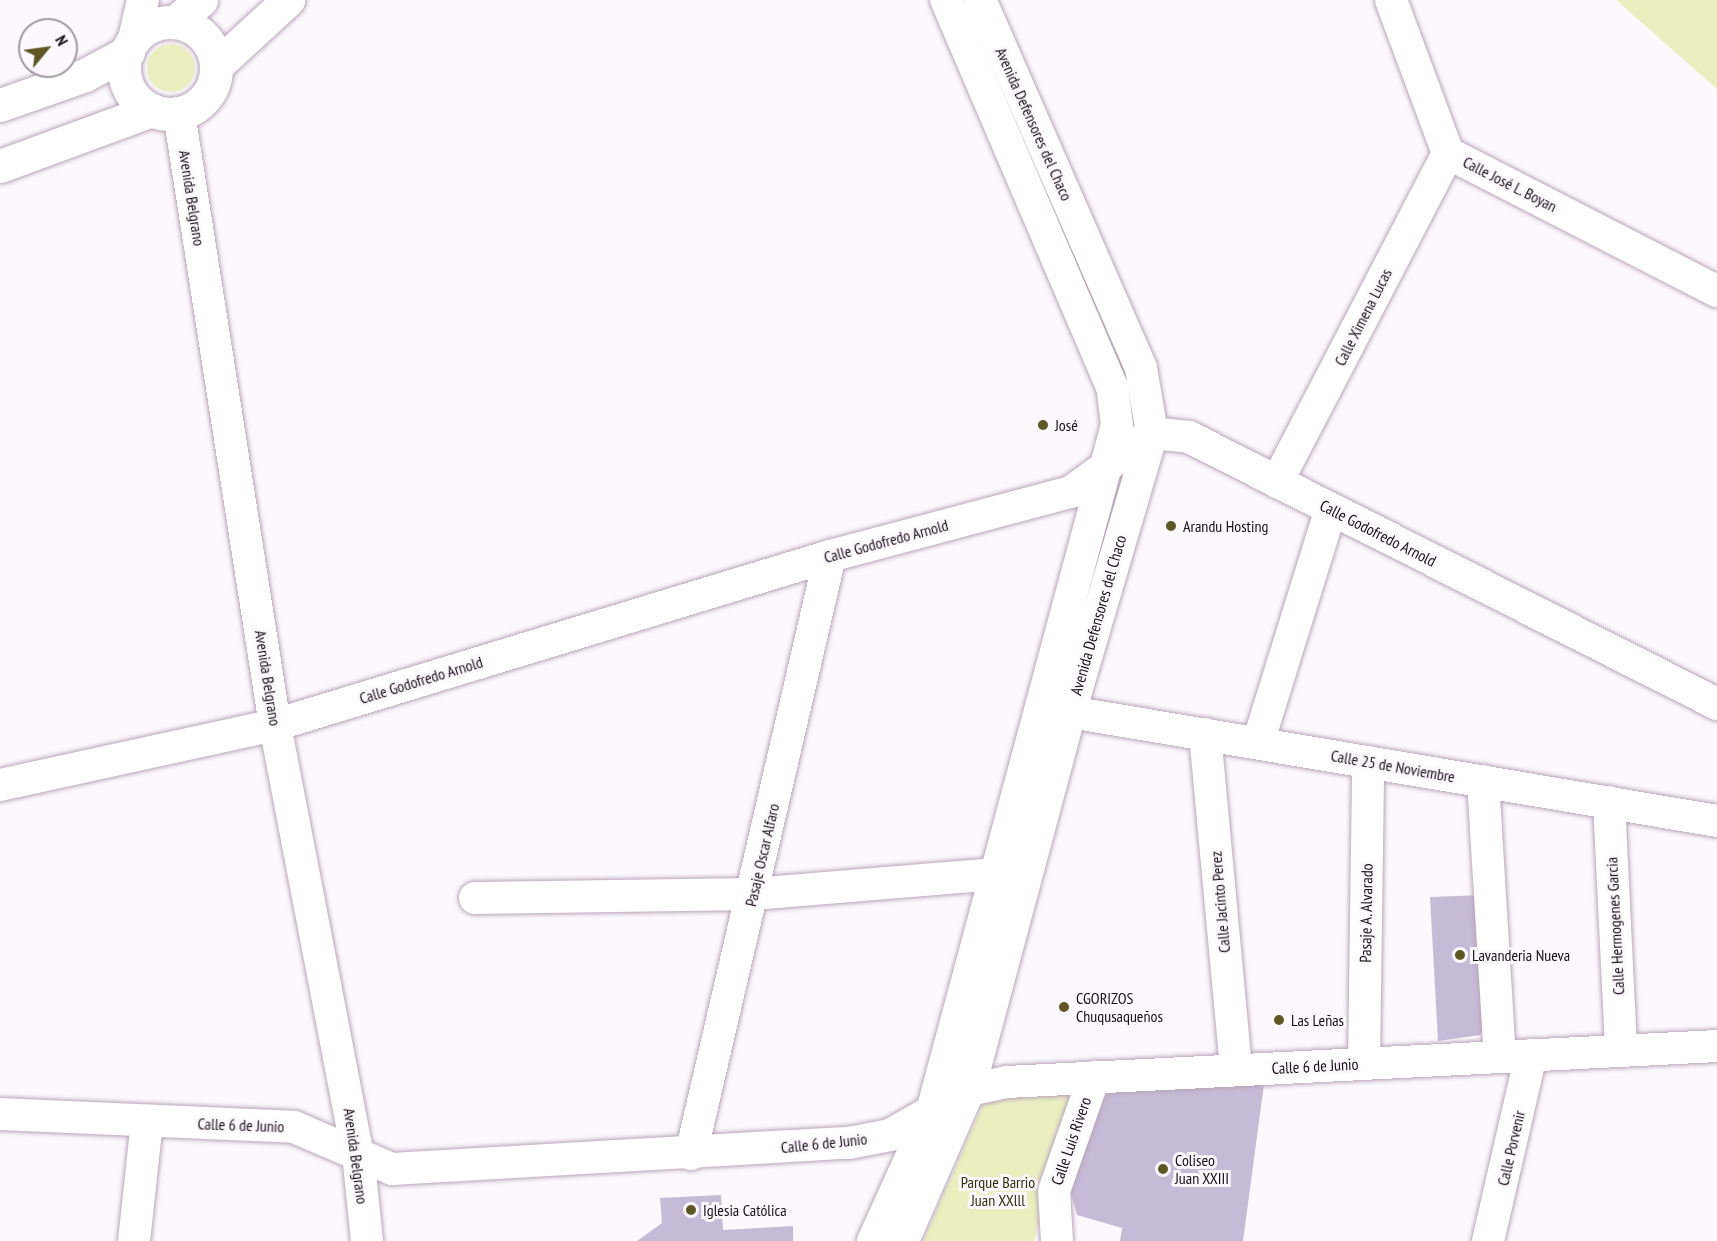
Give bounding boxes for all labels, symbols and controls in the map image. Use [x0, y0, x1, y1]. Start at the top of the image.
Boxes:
north arrow [18, 18, 78, 78]
text: N [51, 32, 73, 49]
street label: Avenida Defensores del Chaco [992, 44, 1076, 204]
street label: Avenida Belgrano [175, 149, 209, 247]
street label: Calle José L. Boyan [1459, 152, 1561, 216]
street label: Calle Ximena Lucas [1330, 265, 1396, 369]
place label: José [1055, 415, 1078, 435]
marker: José [1036, 418, 1050, 432]
street label: Calle Godofredo Arnold [1316, 495, 1440, 571]
street label: Calle Godofredo Arnold [822, 515, 950, 567]
place label: Arandu Hosting [1183, 516, 1268, 536]
marker: Arandu Hosting [1164, 519, 1178, 533]
street label: Avenida Defensores del Chaco [1066, 533, 1130, 697]
street label: Avenida Belgrano [251, 629, 285, 727]
street label: Calle Godofredo Arnold [357, 652, 485, 708]
street label: Calle 25 de Noviembre [1329, 746, 1457, 786]
street label: Pasaje Oscar Alfaro [741, 801, 783, 909]
street label: Calle Jacinto Perez [1206, 850, 1234, 954]
street label: Calle Hermogenes Garcia [1602, 857, 1628, 995]
street label: Pasaje A. Alvarado [1356, 862, 1376, 964]
place label: Lavanderia Nueva [1472, 945, 1570, 965]
marker: Lavanderia Nueva [1453, 948, 1467, 962]
place label: CGORIZOS Chuqusaqueños [1076, 988, 1163, 1026]
marker: CGORIZOS Chuqusaqueños [1057, 1000, 1071, 1014]
place label: Las Leñas [1291, 1010, 1344, 1030]
marker: Las Leñas [1272, 1013, 1286, 1027]
street label: Calle 6 de Junio [1271, 1054, 1359, 1078]
street label: Calle Luis Rivero [1047, 1094, 1095, 1188]
street label: Avenida Belgrano [340, 1107, 372, 1205]
street label: Calle Porvenir [1493, 1108, 1529, 1188]
street label: Calle 6 de Junio [197, 1114, 285, 1136]
street label: Calle 6 de Junio [780, 1129, 868, 1157]
place label: Coliseo Juan XXIII [1175, 1150, 1229, 1188]
marker: Coliseo Juan XXIII [1156, 1162, 1170, 1176]
park label: Parque Barrio Juan XXlll [961, 1172, 1035, 1210]
place label: Iglesia Católica [703, 1200, 787, 1220]
marker: Iglesia Católica [684, 1203, 698, 1217]

